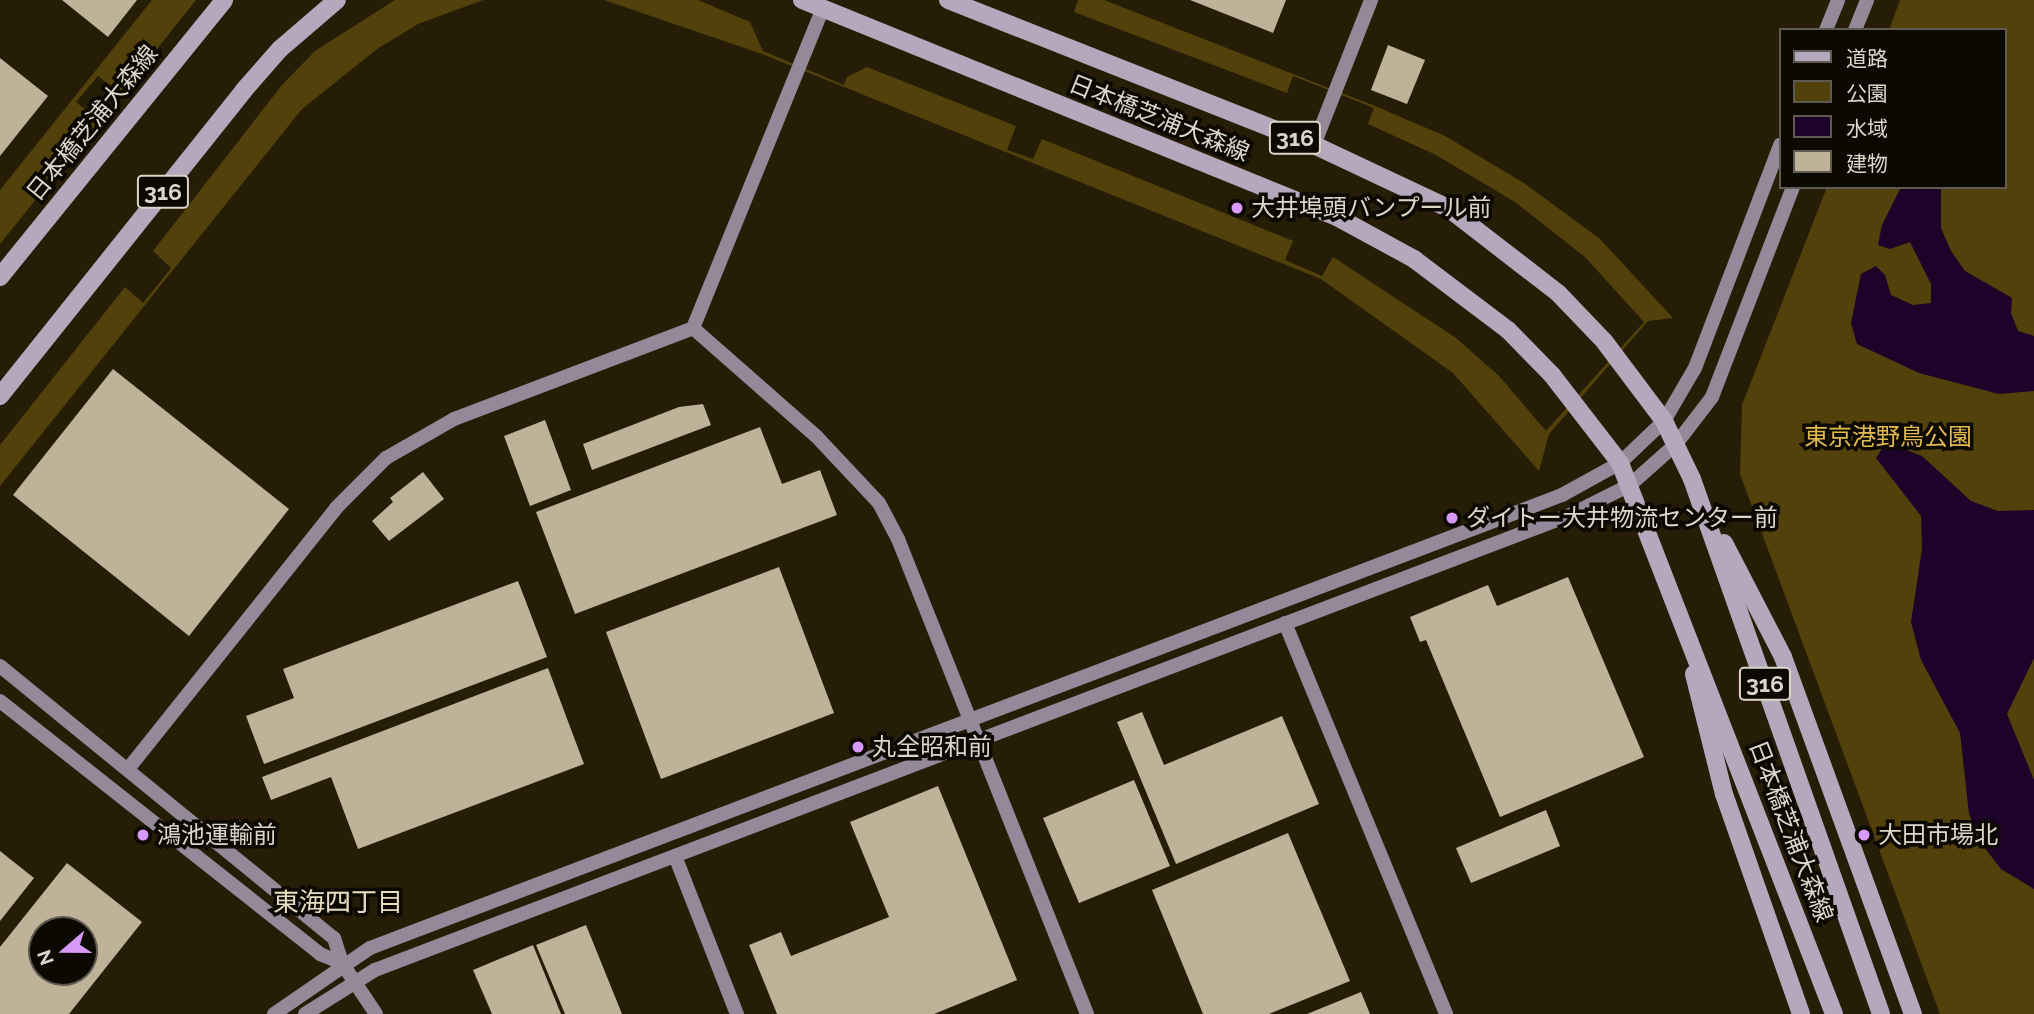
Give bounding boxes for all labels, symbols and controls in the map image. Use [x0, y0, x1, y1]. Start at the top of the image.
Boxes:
legend [1778, 28, 2006, 189]
street label: 日本橋芝浦大森線 [20, 39, 164, 207]
text: 道路 [1846, 46, 1888, 71]
street label: 日本橋芝浦大森線 [1065, 69, 1253, 167]
text: 公園 [1846, 81, 1888, 106]
text: 水域 [1846, 116, 1888, 141]
road number: 316 [1269, 119, 1321, 158]
text: 建物 [1846, 151, 1888, 176]
road number: 316 [137, 172, 189, 211]
place label: 大井埠頭バンプール前 [1251, 194, 1491, 222]
marker: 大井埠頭バンプール前 [1229, 200, 1245, 216]
park label: 東京港野鳥公園 [1804, 423, 1972, 451]
place label: ダイトー大井物流センター前 [1466, 504, 1778, 532]
marker: ダイトー大井物流センター前 [1444, 510, 1460, 526]
road number: 316 [1739, 664, 1791, 704]
place label: 丸全昭和前 [872, 733, 992, 761]
street label: 日本橋芝浦大森線 [1743, 736, 1839, 926]
marker: 丸全昭和前 [850, 739, 866, 755]
place label: 鴻池運輸前 [157, 821, 277, 849]
place label: 大田市場北 [1878, 821, 1998, 849]
marker: 鴻池運輸前 [135, 827, 151, 843]
marker: 大田市場北 [1856, 827, 1872, 843]
district label: 東海四丁目 [273, 887, 403, 919]
north arrow [28, 916, 98, 986]
text: N [32, 947, 58, 968]

